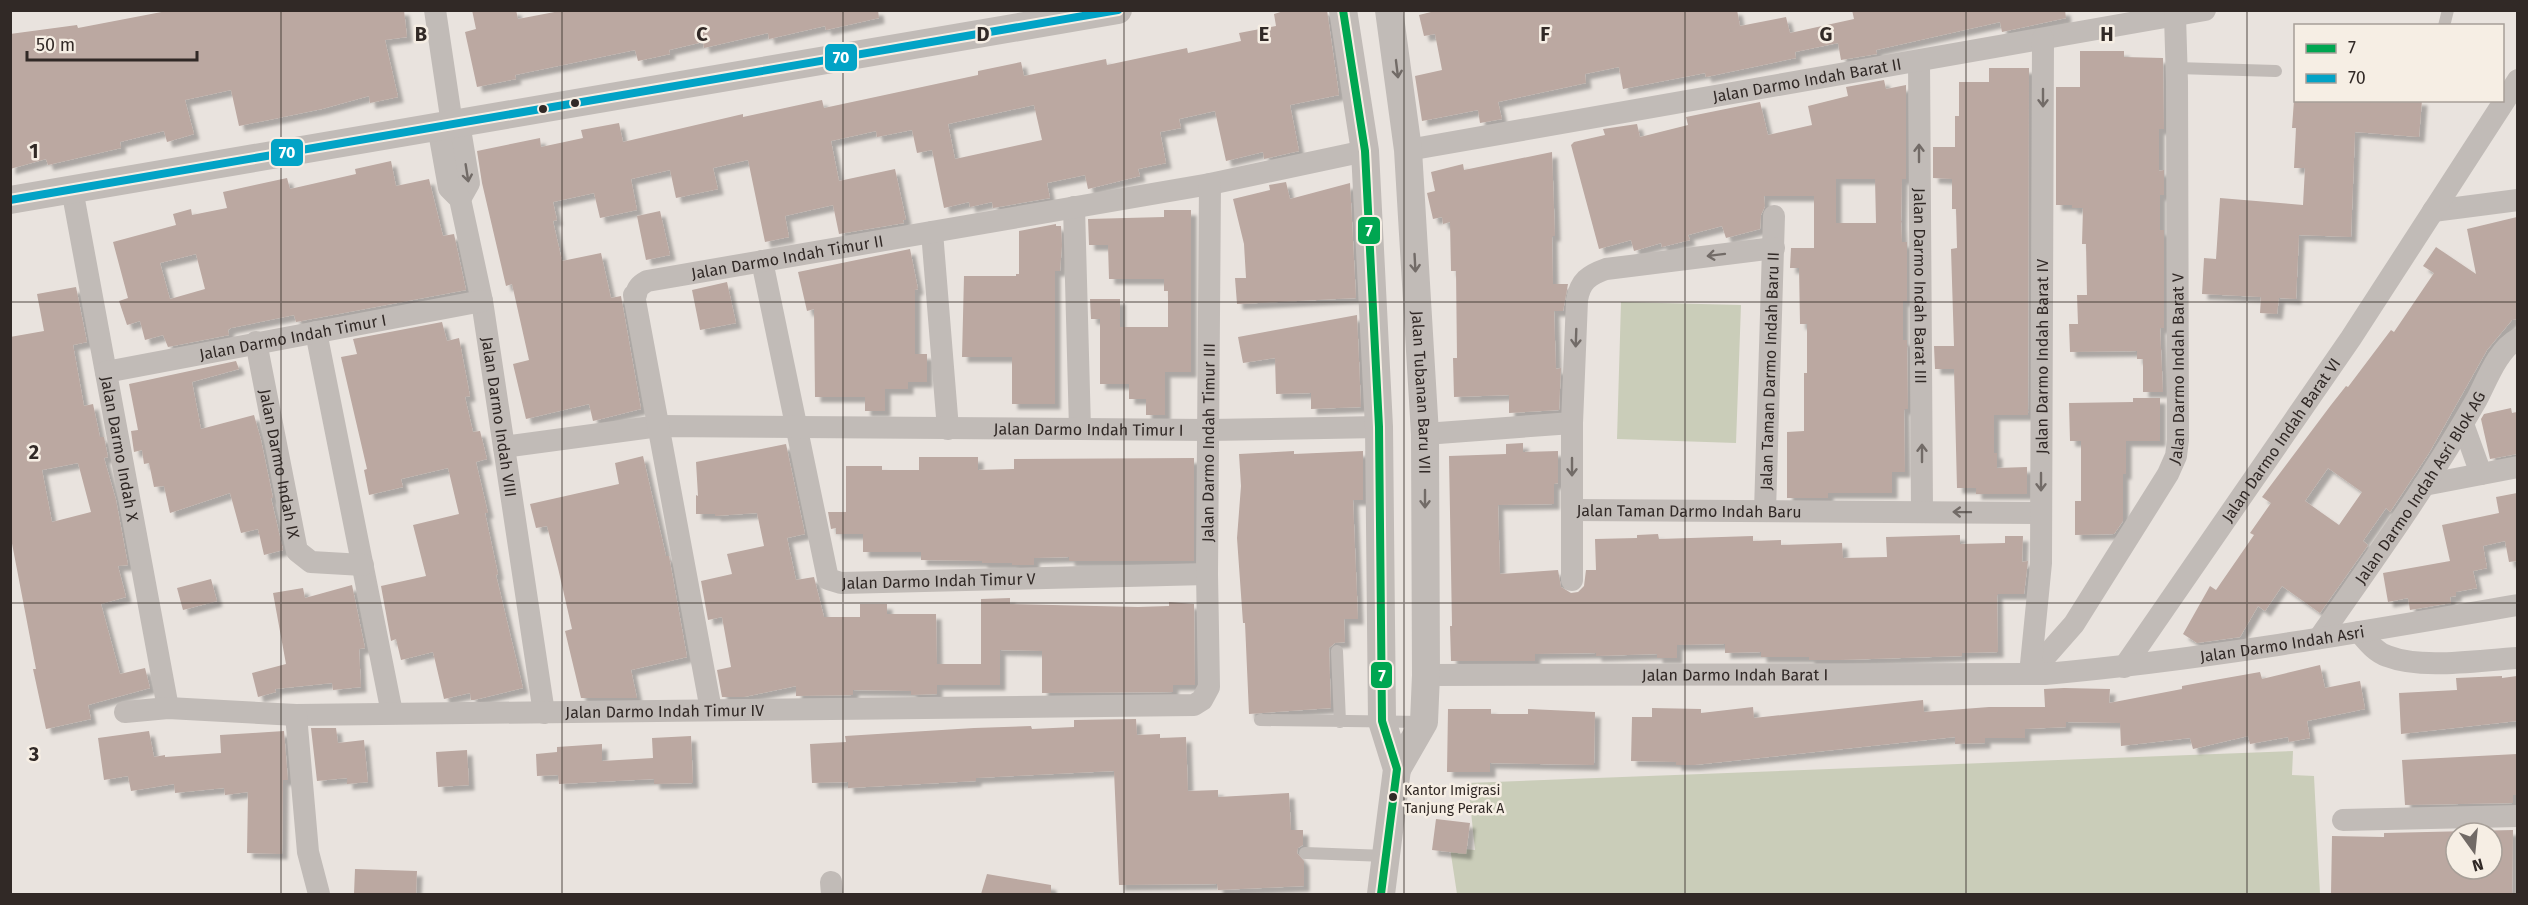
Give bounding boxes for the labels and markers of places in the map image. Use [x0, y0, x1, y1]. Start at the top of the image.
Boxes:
unlabelled marker [569, 97, 581, 109]
unlabelled marker [537, 103, 549, 115]
place label: Kantor Imigrasi Tanjung Perak A [1404, 782, 1504, 817]
marker: Kantor Imigrasi Tanjung Perak A [1387, 791, 1399, 803]

